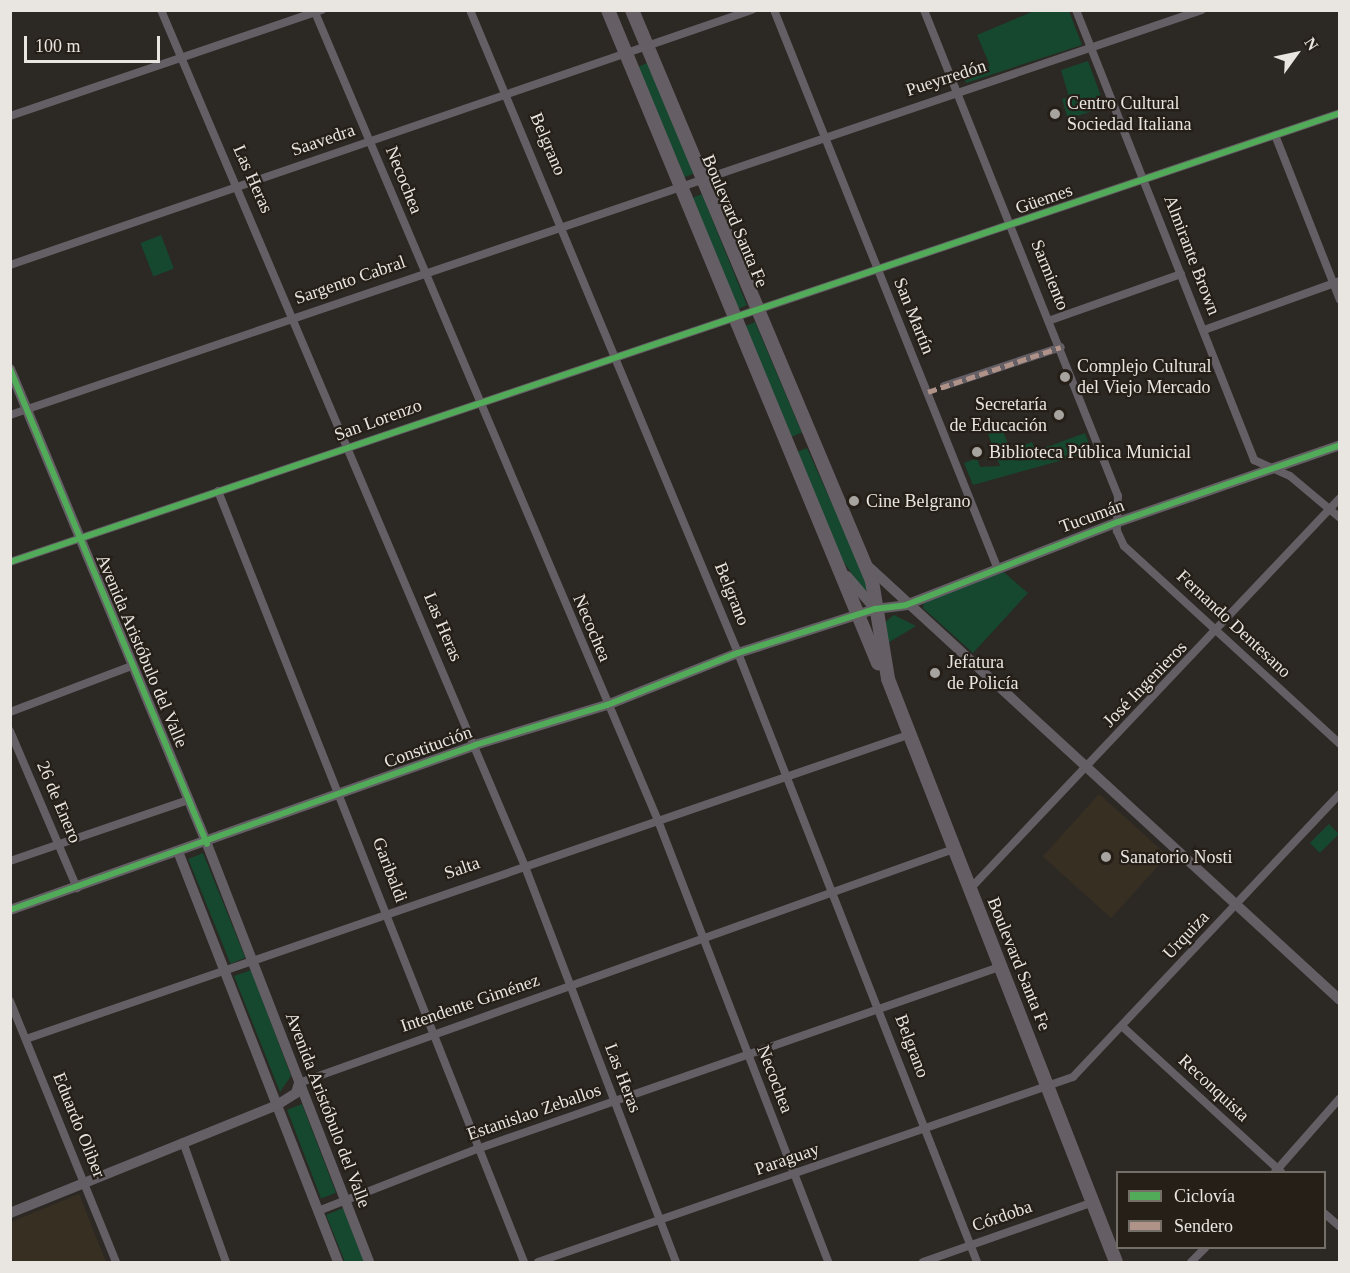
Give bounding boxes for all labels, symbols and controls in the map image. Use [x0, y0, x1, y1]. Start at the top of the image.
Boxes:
scale bar [27, 24, 164, 62]
north arrow [1266, 24, 1326, 84]
text: N [1301, 34, 1322, 53]
text: 100 m [35, 36, 81, 56]
street label: Pueyrredón [903, 55, 989, 101]
place label: Centro Cultural Sociedad Italiana [1067, 93, 1191, 136]
marker: Centro Cultural Sociedad Italiana [1048, 107, 1062, 121]
street label: Belgrano [525, 109, 571, 179]
street label: Saavedra [288, 119, 358, 161]
street label: Las Heras [228, 142, 278, 216]
street label: Necochea [381, 143, 427, 217]
street label: Boulevard Santa Fe [697, 151, 773, 291]
street label: Güemes [1013, 179, 1075, 219]
street label: Almirante Brown [1159, 192, 1225, 318]
street label: Sarmiento [1026, 237, 1074, 313]
street label: Sargento Cabral [292, 251, 408, 309]
street label: San Martín [889, 275, 939, 357]
place label: Complejo Cultural del Viejo Mercado [1077, 356, 1211, 398]
marker: Complejo Cultural del Viejo Mercado [1058, 370, 1072, 384]
street label: San Lorenzo [331, 394, 425, 446]
place label: Secretaría de Educación [950, 394, 1047, 436]
marker: Secretaría de Educación [1052, 408, 1066, 422]
place label: Biblioteca Pública Municial [989, 441, 1191, 463]
marker: Biblioteca Pública Municial [970, 445, 984, 459]
place label: Cine Belgrano [866, 490, 970, 512]
marker: Cine Belgrano [847, 494, 861, 508]
street label: Tucumán [1057, 494, 1127, 538]
street label: Avenida Aristóbulo del Valle [91, 551, 193, 751]
street label: Belgrano [710, 559, 754, 629]
street label: Fernando Dentesano [1172, 565, 1296, 683]
street label: Las Heras [419, 589, 467, 665]
street label: Necochea [568, 591, 616, 665]
street label: José Ingenieros [1099, 636, 1191, 732]
place label: Jefatura de Policía [947, 652, 1018, 694]
marker: Jefatura de Policía [928, 666, 942, 680]
street label: Constitución [381, 721, 475, 773]
street label: 26 de Enero [32, 758, 86, 846]
street label: Garibaldi [368, 834, 412, 906]
place label: Sanatorio Nosti [1120, 846, 1232, 868]
marker: Sanatorio Nosti [1097, 848, 1115, 866]
street label: Salta [441, 852, 483, 884]
street label: Boulevard Santa Fe [982, 894, 1056, 1034]
street label: Urquiza [1158, 906, 1214, 964]
street label: Intendente Giménez [398, 969, 542, 1037]
street label: Avenida Aristóbulo del Valle [280, 1009, 376, 1211]
street label: Belgrano [890, 1011, 934, 1081]
street label: Las Heras [600, 1040, 646, 1116]
street label: Necochea [752, 1042, 798, 1116]
street label: Reconquista [1174, 1050, 1254, 1126]
street label: Eduardo Oliber [48, 1069, 110, 1181]
street label: Estanislao Zeballos [464, 1079, 604, 1145]
street label: Paraguay [752, 1138, 822, 1180]
legend [1116, 1171, 1326, 1249]
text: Ciclovía [1174, 1186, 1235, 1206]
street label: Córdoba [969, 1196, 1035, 1236]
text: Sendero [1174, 1216, 1233, 1236]

